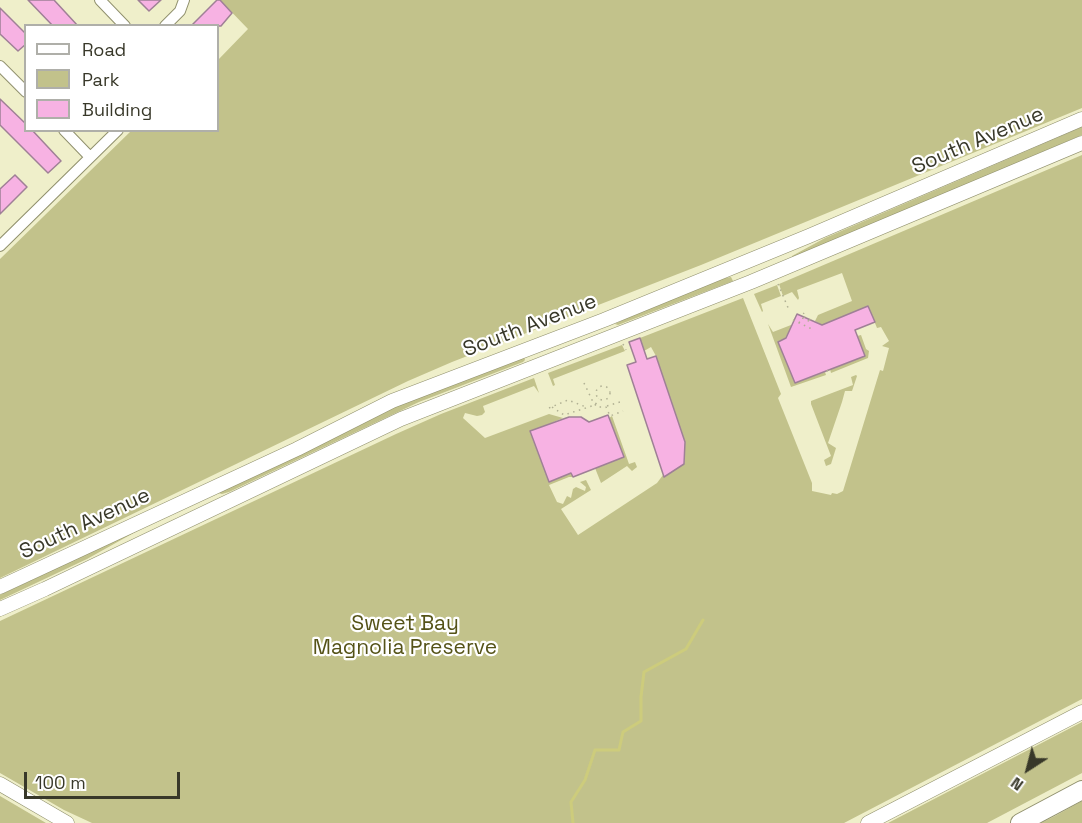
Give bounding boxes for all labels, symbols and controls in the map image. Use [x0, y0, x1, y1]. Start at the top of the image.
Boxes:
legend [24, 24, 219, 132]
text: Road [82, 38, 126, 61]
text: Park [82, 68, 119, 91]
text: Building [82, 98, 152, 121]
street label: South Avenue [908, 102, 1048, 180]
street label: South Avenue [460, 289, 600, 363]
street label: South Avenue [16, 483, 154, 565]
park label: Sweet Bay Magnolia Preserve [313, 611, 497, 661]
north arrow [998, 739, 1058, 799]
scale bar [27, 760, 183, 798]
text: 100 m [35, 771, 86, 794]
text: N [1007, 772, 1028, 796]

